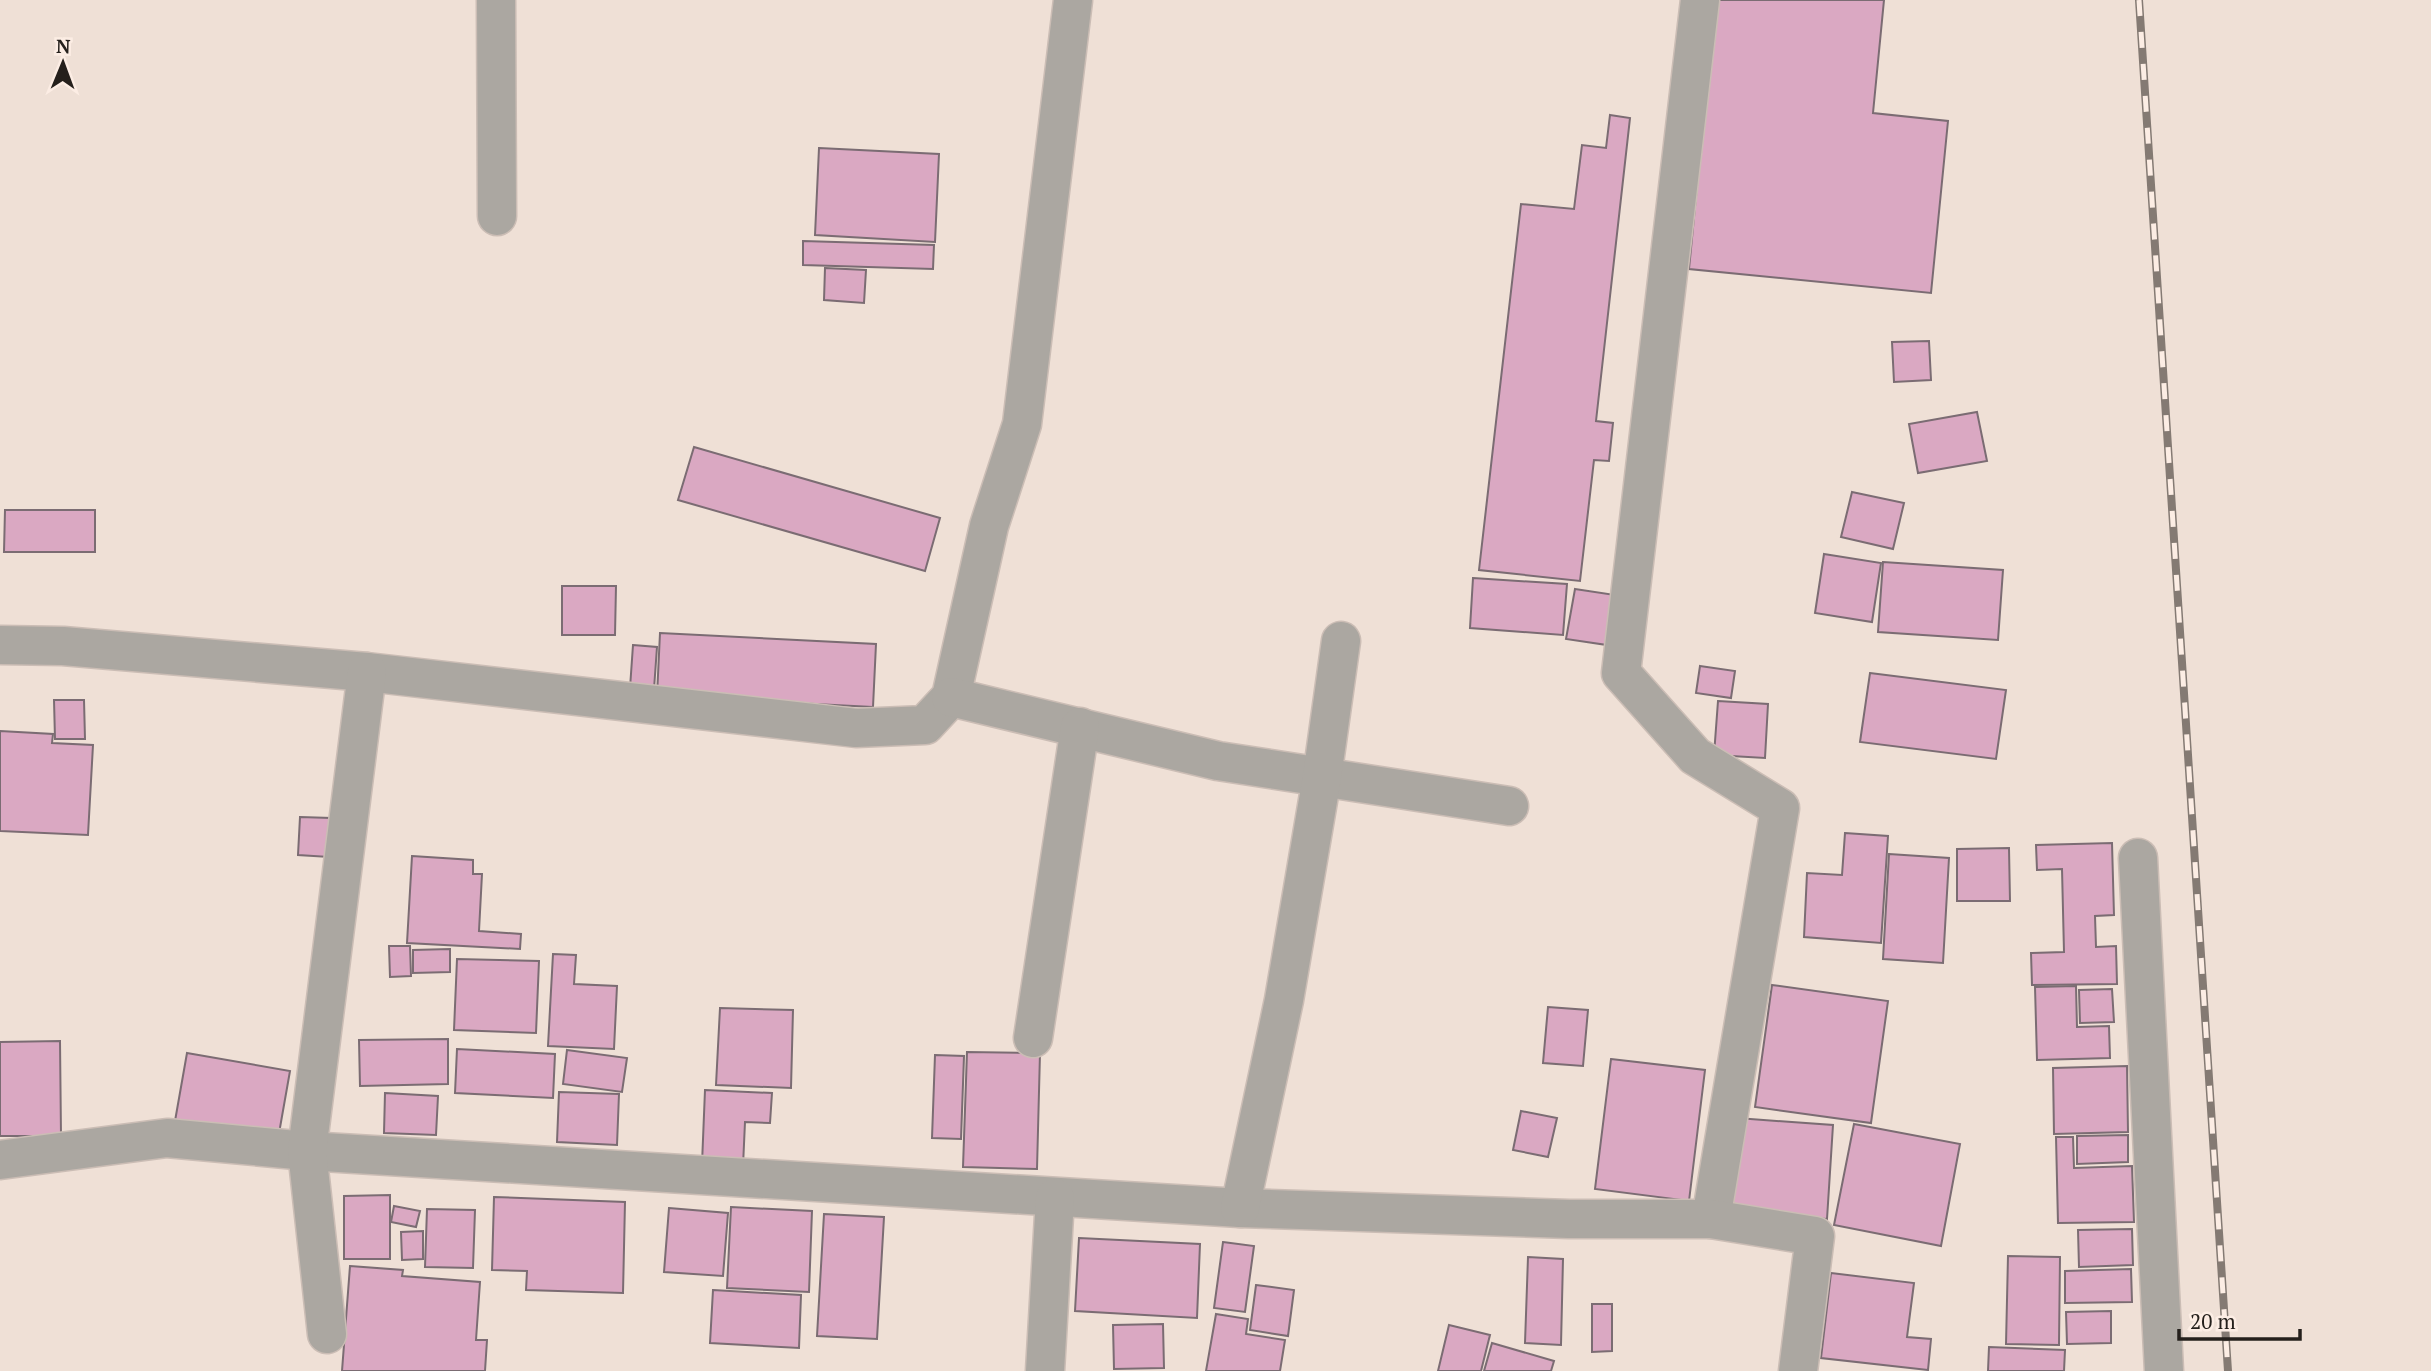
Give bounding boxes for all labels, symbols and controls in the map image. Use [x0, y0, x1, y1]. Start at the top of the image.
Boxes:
north arrow [28, 28, 98, 98]
text: N [56, 33, 71, 58]
scale bar [2179, 1298, 2300, 1342]
text: 20 m [2190, 1307, 2236, 1335]

